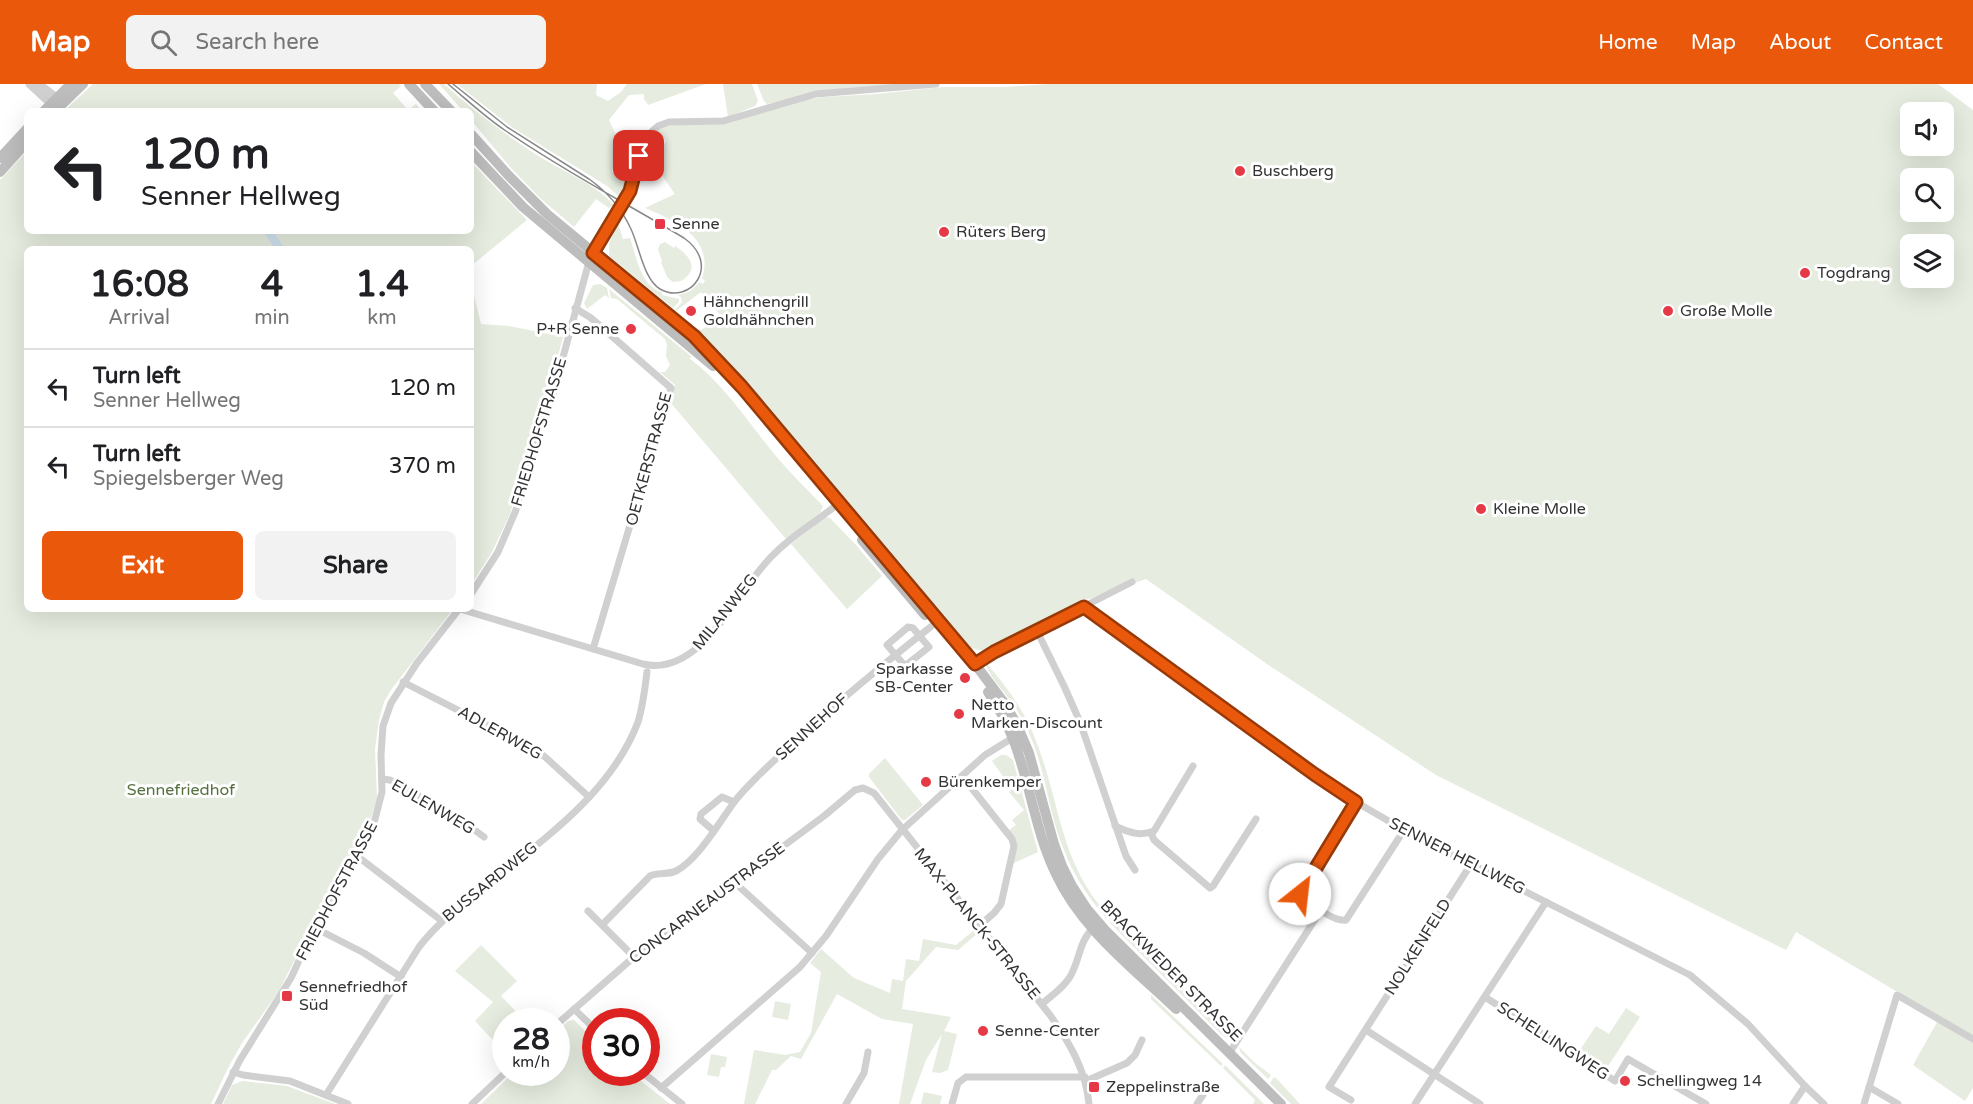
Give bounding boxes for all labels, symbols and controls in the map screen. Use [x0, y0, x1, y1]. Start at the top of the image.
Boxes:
search box [126, 15, 546, 69]
text: Map [30, 25, 90, 59]
icon: search [147, 26, 180, 59]
text: Search here [195, 29, 319, 55]
text: Home [1598, 30, 1658, 55]
text: Map [1691, 30, 1736, 55]
text: About [1769, 30, 1831, 55]
text: Contact [1864, 30, 1943, 55]
map controls [1900, 102, 1954, 288]
button: sound [1900, 102, 1954, 156]
text: 120 m [141, 129, 270, 180]
pin [613, 130, 664, 181]
icon: left [42, 132, 120, 210]
icon: arrive [622, 139, 655, 172]
place label: Buschberg [1252, 161, 1334, 181]
marker: Buschberg [1233, 164, 1247, 178]
button: search [1900, 168, 1954, 222]
text: Senner Hellweg [141, 180, 341, 213]
place label: Senne [672, 214, 719, 234]
marker: Senne [653, 217, 667, 231]
place label: Rüters Berg [956, 222, 1046, 242]
marker: Rüters Berg [937, 225, 951, 239]
button: layers [1900, 234, 1954, 288]
text: 16:08 [89, 263, 189, 306]
text: 4 [261, 263, 283, 306]
text: 1.4 [355, 263, 409, 306]
place label: Togdrang [1817, 263, 1891, 283]
marker: Togdrang [1798, 266, 1812, 280]
place label: Hähnchengrill Goldhähnchen [703, 292, 814, 330]
place label: Große Molle [1680, 301, 1773, 321]
marker: Hähnchengrill Goldhähnchen [684, 304, 698, 318]
marker: Große Molle [1661, 304, 1675, 318]
text: Arrival [108, 306, 170, 330]
text: min [254, 306, 290, 330]
text: km [367, 306, 397, 330]
place label: P+R Senne [536, 319, 619, 339]
marker: P+R Senne [624, 322, 638, 336]
street label: FRIEDHOFSTRASSE [507, 355, 571, 509]
text: Turn left [93, 363, 181, 389]
icon: left [42, 372, 75, 405]
text: 120 m [389, 375, 456, 401]
text: Senner Hellweg [93, 389, 241, 413]
street label: OETKERSTRASSE [622, 390, 676, 528]
text: Turn left [93, 441, 181, 467]
icon: left [42, 450, 75, 483]
text: 370 m [389, 453, 456, 479]
text: Spiegelsberger Weg [93, 467, 284, 491]
place label: Kleine Molle [1493, 499, 1586, 519]
marker: Kleine Molle [1474, 502, 1488, 516]
button: Exit [42, 531, 243, 600]
button: Share [255, 531, 456, 600]
street label: MILANWEG [688, 570, 762, 654]
place label: Sparkasse SB-Center [875, 659, 954, 697]
marker: Sparkasse SB-Center [958, 671, 972, 685]
street label: SENNEHOF [772, 689, 853, 765]
place label: Netto Marken-Discount [971, 695, 1103, 733]
street label: ADLERWEG [454, 702, 546, 764]
marker: Netto Marken-Discount [952, 707, 966, 721]
place label: Bürenkemper [938, 772, 1042, 792]
street label: EULENWEG [388, 775, 478, 839]
marker: Bürenkemper [919, 775, 933, 789]
park label: Sennefriedhof [127, 780, 236, 800]
street label: SENNER HELLWEG [1386, 813, 1528, 899]
street label: FRIEDHOFSTRASSE [292, 818, 382, 964]
street label: BUSSARDWEG [438, 838, 542, 926]
street label: CONCARNEAUSTRASSE [625, 838, 789, 968]
street label: MAX-PLANCK-STRASSE [910, 844, 1044, 1004]
position arrow [1268, 862, 1332, 926]
street label: NOLKENFELD [1380, 895, 1456, 999]
street label: BRACKWEDER STRASSE [1096, 896, 1246, 1046]
place label: Sennefriedhof Süd [299, 977, 408, 1015]
marker: Sennefriedhof Süd [280, 989, 294, 1003]
street label: SCHELLINGWEG [1493, 997, 1613, 1085]
speed limit sign: 30 [582, 1008, 660, 1086]
text: 28 [512, 1021, 550, 1058]
place label: Senne-Center [995, 1021, 1101, 1041]
marker: Senne-Center [976, 1024, 990, 1038]
text: km/h [512, 1053, 550, 1071]
place label: Schellingweg 14 [1637, 1071, 1762, 1091]
marker: Schellingweg 14 [1618, 1074, 1632, 1088]
place label: Zeppelinstraße [1106, 1077, 1220, 1097]
marker: Zeppelinstraße [1087, 1080, 1101, 1094]

